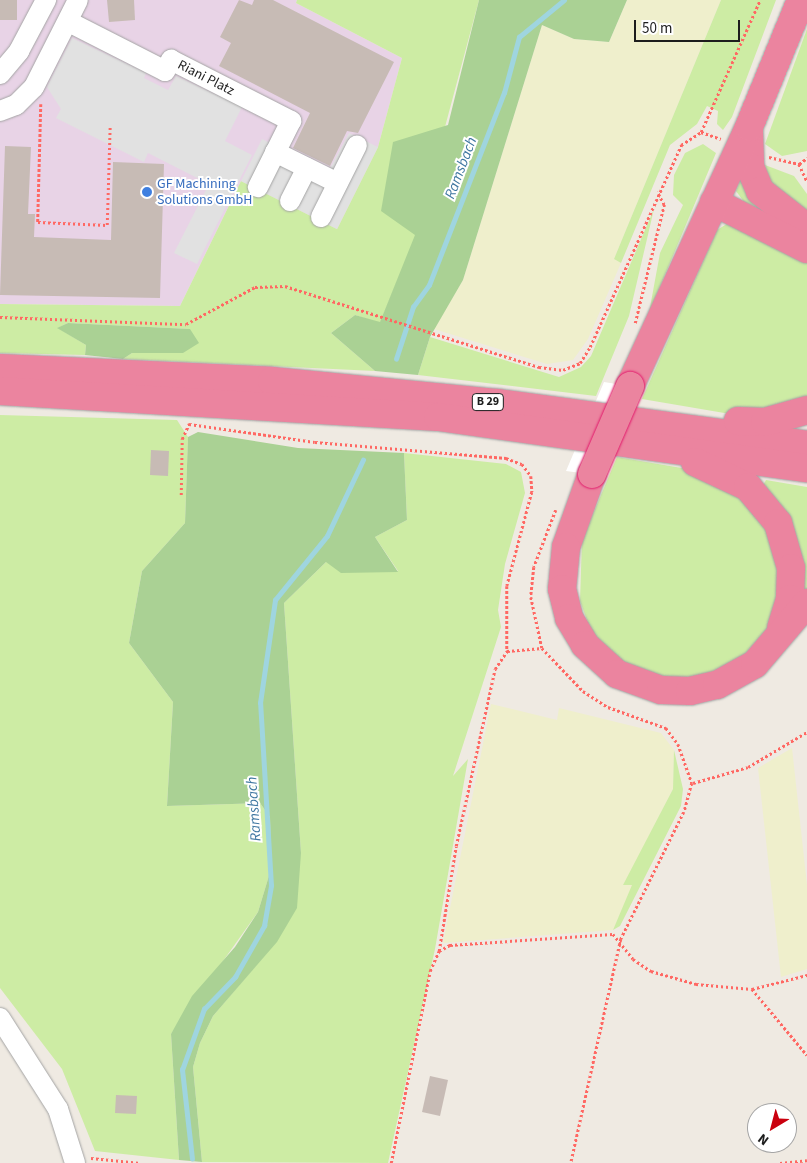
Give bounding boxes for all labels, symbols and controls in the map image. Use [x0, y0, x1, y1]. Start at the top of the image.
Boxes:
scale bar [637, 10, 743, 42]
text: 50 m [642, 18, 672, 39]
street label: Riani Platz [175, 57, 237, 99]
water label: Ramsbach [441, 135, 481, 201]
place label: GF Machining Solutions GmbH [157, 176, 252, 208]
marker: GF Machining Solutions GmbH [141, 186, 153, 198]
road number: B 29 [472, 392, 504, 412]
water label: Ramsbach [243, 776, 265, 842]
north arrow [747, 1103, 797, 1153]
text: N [754, 1128, 773, 1150]

